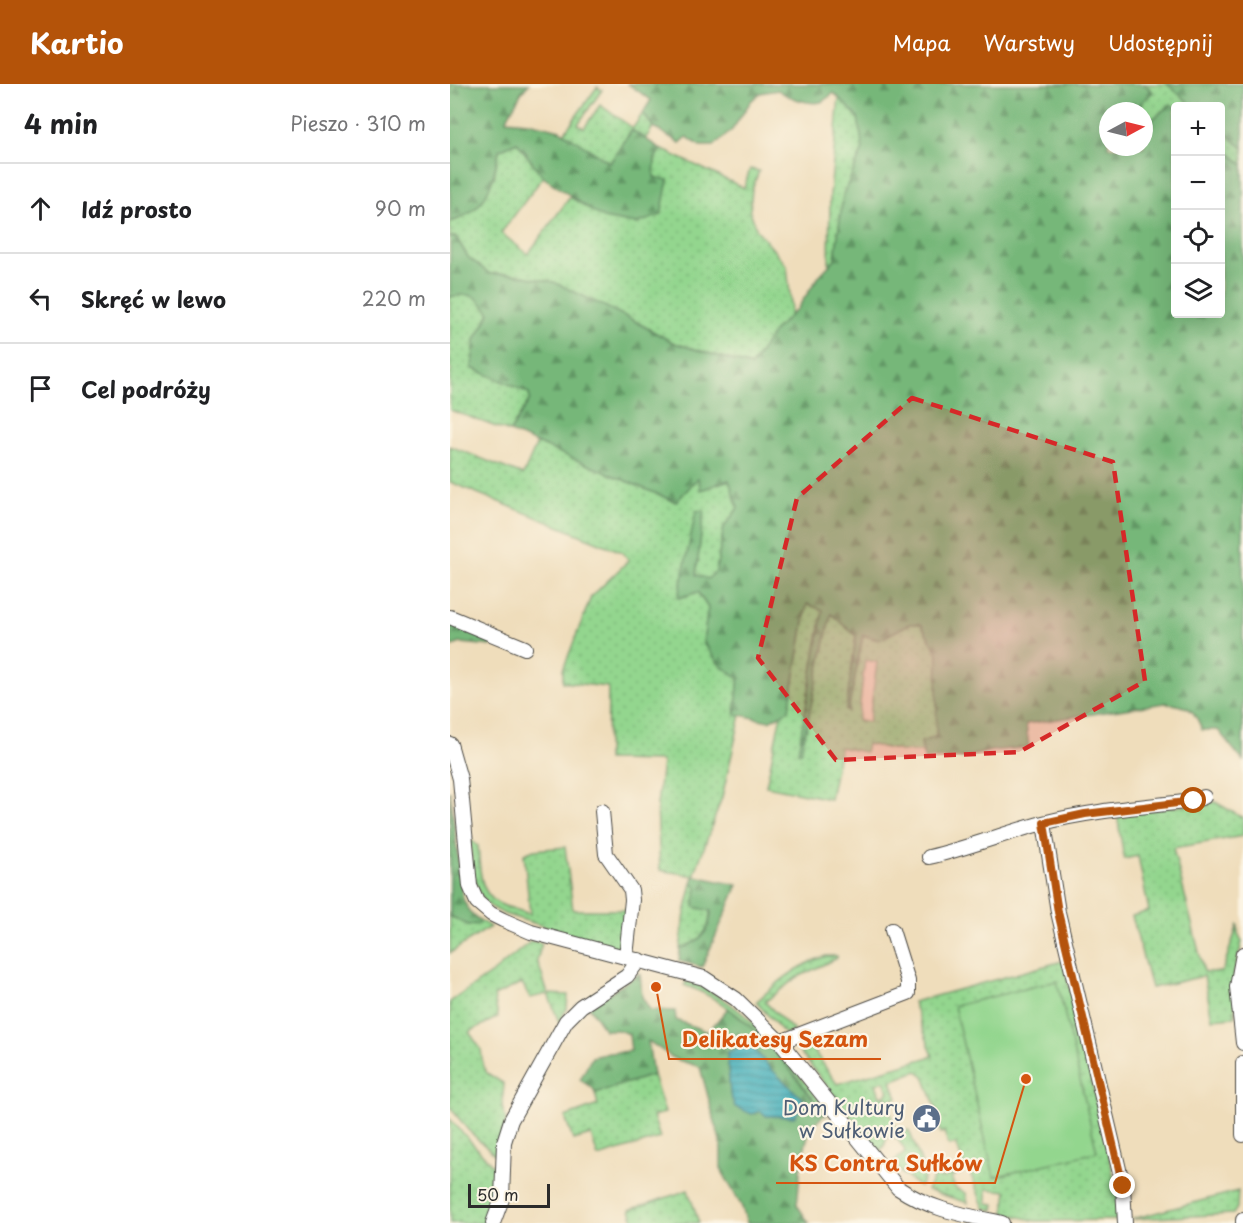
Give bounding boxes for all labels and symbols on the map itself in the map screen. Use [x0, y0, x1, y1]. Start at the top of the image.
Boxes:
north arrow [1099, 102, 1153, 156]
route start [1180, 787, 1206, 813]
callout: Delikatesy Sezam [669, 1020, 881, 1059]
text: Delikatesy Sezam [682, 1022, 868, 1054]
place label: Dom Kultury w Sułkowie [783, 1092, 905, 1145]
public building icon: Dom Kultury w Sułkowie [910, 1103, 942, 1135]
callout: KS Contra Sułków [776, 1144, 995, 1183]
text: KS Contra Sułków [789, 1146, 983, 1178]
route end [1109, 1172, 1135, 1198]
scale bar [468, 1181, 550, 1208]

